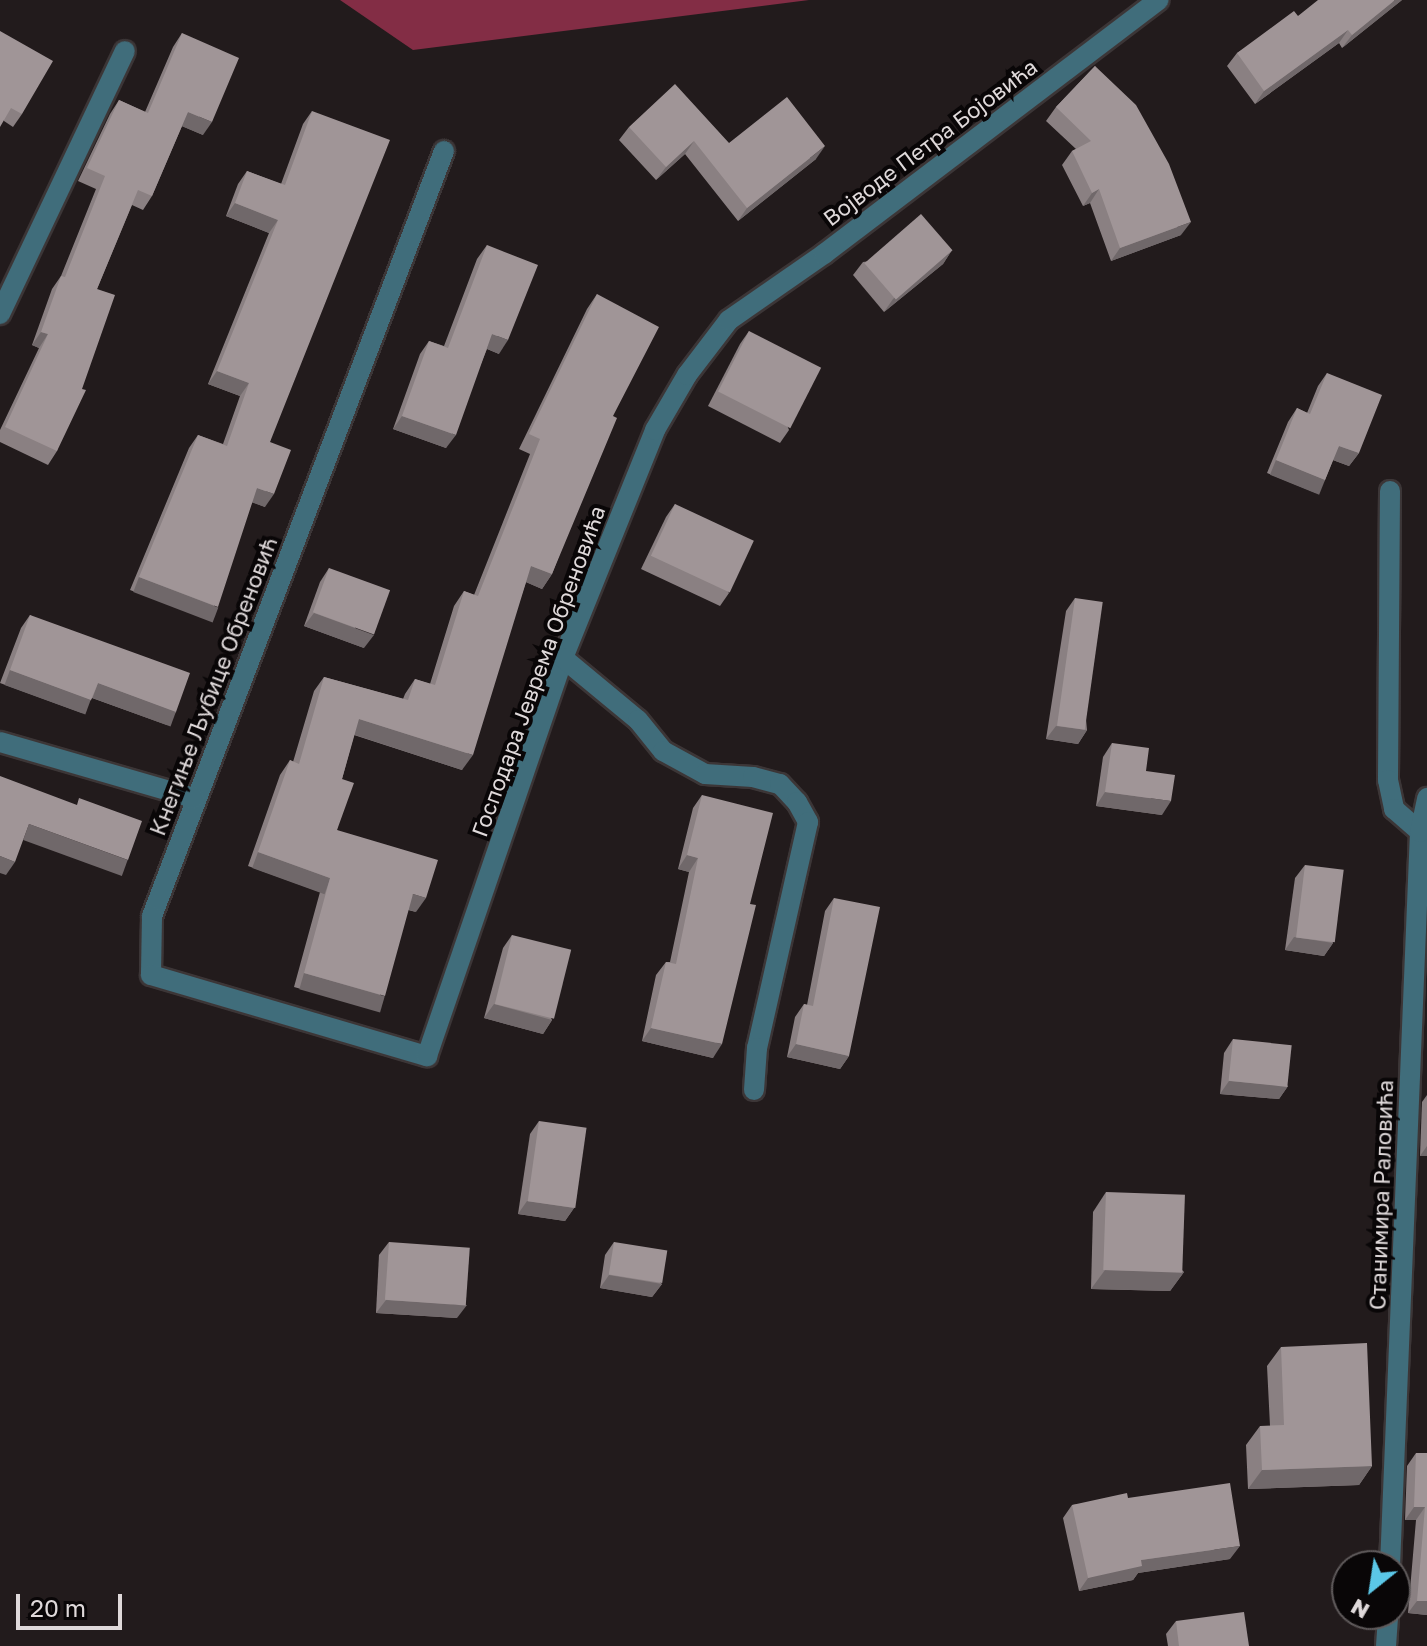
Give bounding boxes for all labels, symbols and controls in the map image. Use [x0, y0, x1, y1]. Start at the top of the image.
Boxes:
street label: Војводе Петра Бојовића [818, 53, 1042, 231]
street label: Господара Јеврема Обреновића [466, 502, 610, 840]
street label: Кнегиње Љубице Обреновић [144, 533, 282, 839]
street label: Станимира Раловића [1364, 1080, 1398, 1310]
north arrow [1331, 1550, 1411, 1630]
scale bar [20, 1578, 126, 1628]
text: 20 m [30, 1593, 86, 1622]
text: N [1346, 1594, 1374, 1625]

